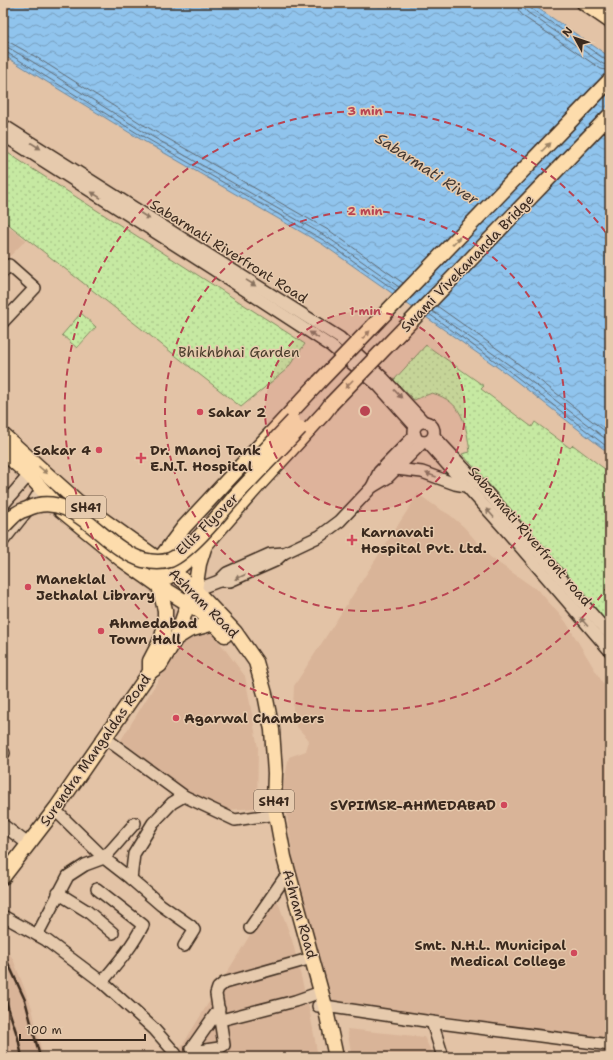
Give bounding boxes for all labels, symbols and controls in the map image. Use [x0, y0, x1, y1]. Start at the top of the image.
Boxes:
north arrow [555, 18, 595, 58]
text: N [559, 24, 576, 40]
text: 3 min [348, 103, 383, 119]
water label: Sabarmati River [372, 128, 483, 210]
one-way arrow [31, 142, 41, 150]
one-way arrow [541, 142, 551, 152]
street label: Swami Vivekananda Bridge [396, 190, 538, 336]
one-way arrow [90, 192, 102, 199]
street label: Sabarmati Riverfront Road [147, 195, 311, 307]
text: 2 min [348, 203, 383, 219]
one-way arrow [140, 212, 151, 220]
one-way arrow [451, 236, 461, 246]
one-way arrow [245, 279, 257, 286]
text: 1 min [349, 303, 381, 319]
one-way arrow [362, 330, 371, 340]
one-way arrow [309, 331, 320, 338]
park label: Bhikhbhai Garden [178, 343, 300, 361]
one-way arrow [345, 379, 354, 390]
one-way arrow [394, 389, 403, 400]
place label: Sakar 2 [208, 403, 266, 421]
centre of rings [358, 404, 372, 418]
marker: Sakar 2 [195, 407, 205, 417]
place label: Sakar 4 [33, 441, 91, 459]
place label: Dr. Manoj Tank E.N.T. Hospital [150, 441, 261, 475]
marker: Sakar 4 [94, 445, 104, 455]
marker: Dr. Manoj Tank E.N.T. Hospital [135, 452, 147, 464]
street label: Sabarmati Riverfront road [464, 462, 596, 610]
one-way arrow [38, 465, 48, 475]
one-way arrow [425, 472, 437, 478]
street label: Ellis Flyover [172, 489, 242, 559]
road number: SH41 [66, 496, 106, 518]
one-way arrow [486, 507, 495, 518]
place label: Karnavati Hospital Pvt. Ltd. [361, 523, 487, 557]
marker: Karnavati Hospital Pvt. Ltd. [346, 534, 358, 546]
street label: Ashram Road [165, 564, 243, 642]
place label: Maneklal Jethalal Library [36, 570, 155, 604]
one-way arrow [235, 574, 246, 580]
marker: Maneklal Jethalal Library [23, 582, 33, 592]
place label: Ahmedabad Town Hall [109, 614, 198, 648]
one-way arrow [580, 616, 589, 627]
marker: Ahmedabad Town Hall [96, 626, 106, 636]
street label: Surendra Mangaldas Road [36, 670, 155, 830]
place label: Agarwal Chambers [184, 709, 324, 727]
marker: Agarwal Chambers [171, 713, 181, 723]
road number: SH41 [254, 790, 294, 812]
place label: SVPIMSR-AHMEDABAD [330, 796, 496, 814]
marker: SVPIMSR-AHMEDABAD [499, 800, 509, 810]
street label: Ashram Road [279, 867, 321, 961]
place label: Smt. N.H.L. Municipal Medical College [415, 936, 566, 970]
marker: Smt. N.H.L. Municipal Medical College [569, 948, 579, 958]
scale bar [20, 1016, 145, 1042]
text: 100 m [26, 1022, 62, 1038]

